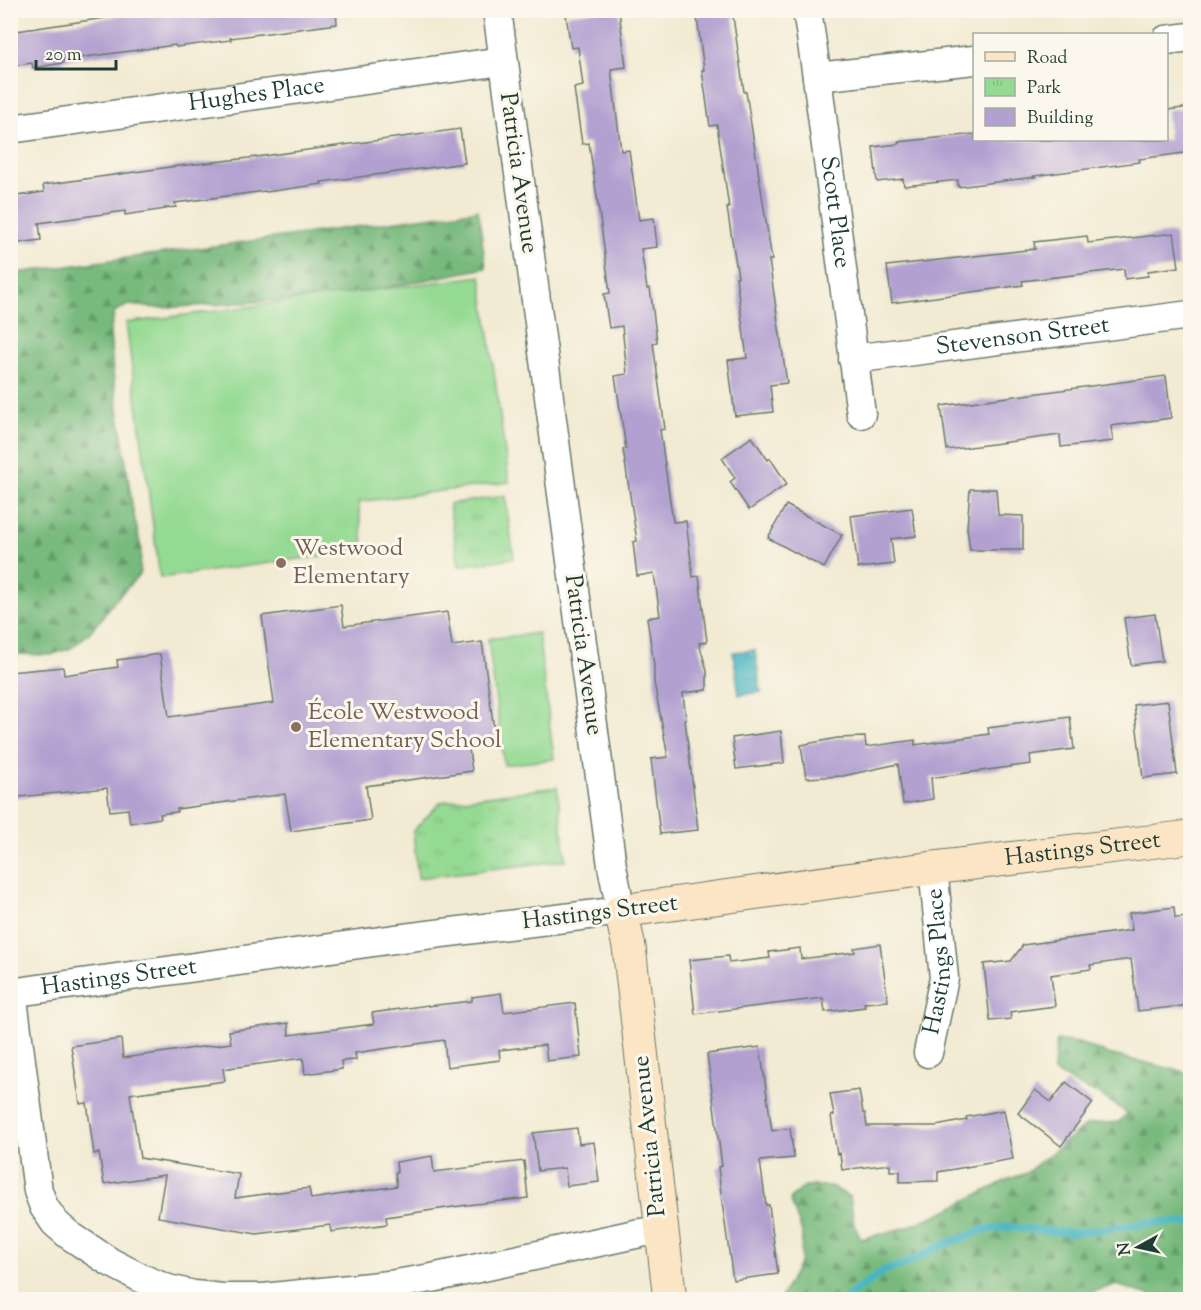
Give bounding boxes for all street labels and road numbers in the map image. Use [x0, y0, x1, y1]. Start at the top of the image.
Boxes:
street label: Hughes Place [186, 69, 327, 121]
street label: Patricia Avenue [490, 90, 546, 256]
street label: Scott Place [810, 154, 859, 270]
street label: Stevenson Street [934, 309, 1111, 365]
street label: Patricia Avenue [555, 572, 611, 738]
street label: Hastings Street [1003, 824, 1163, 876]
street label: Hastings Street [520, 887, 680, 939]
street label: Hastings Place [915, 887, 961, 1038]
street label: Hastings Street [39, 950, 199, 1005]
street label: Patricia Avenue [625, 1054, 675, 1218]

